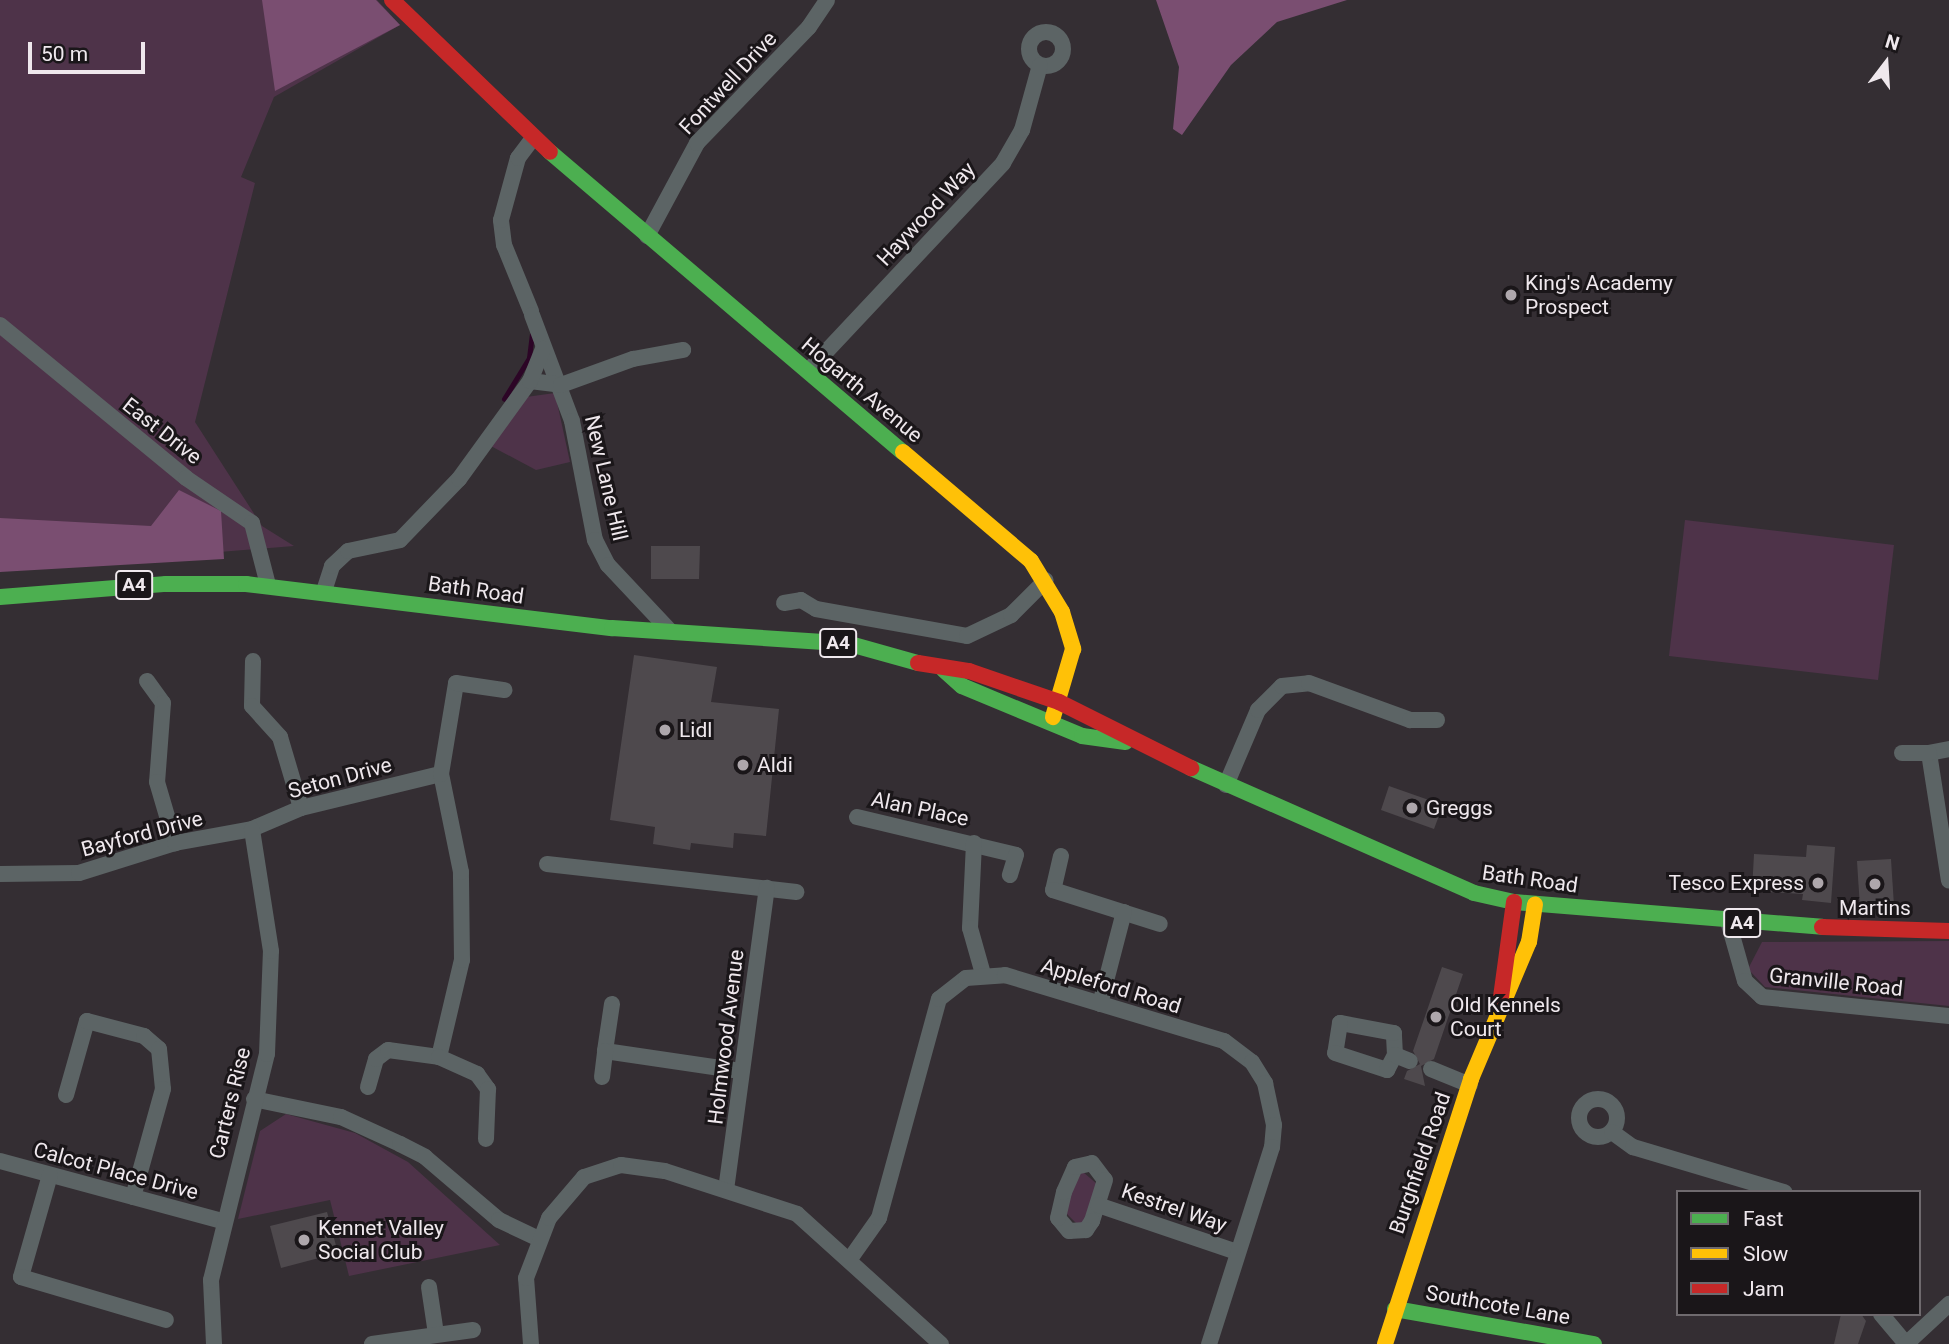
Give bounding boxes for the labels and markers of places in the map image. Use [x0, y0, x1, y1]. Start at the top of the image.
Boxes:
place label: King's Academy Prospect [1525, 270, 1673, 320]
marker: King's Academy Prospect [1503, 287, 1519, 303]
place label: Lidl [679, 717, 712, 743]
marker: Lidl [657, 722, 673, 738]
place label: Aldi [757, 752, 793, 778]
marker: Aldi [735, 757, 751, 773]
place label: Greggs [1426, 795, 1493, 821]
marker: Greggs [1404, 800, 1420, 816]
place label: Tesco Express [1668, 870, 1804, 896]
marker: Tesco Express [1810, 875, 1826, 891]
marker: Martins [1867, 876, 1883, 892]
place label: Martins [1839, 895, 1911, 921]
place label: Old Kennels Court [1450, 992, 1561, 1042]
marker: Old Kennels Court [1428, 1009, 1444, 1025]
place label: Kennet Valley Social Club [318, 1215, 444, 1265]
marker: Kennet Valley Social Club [296, 1232, 312, 1248]

